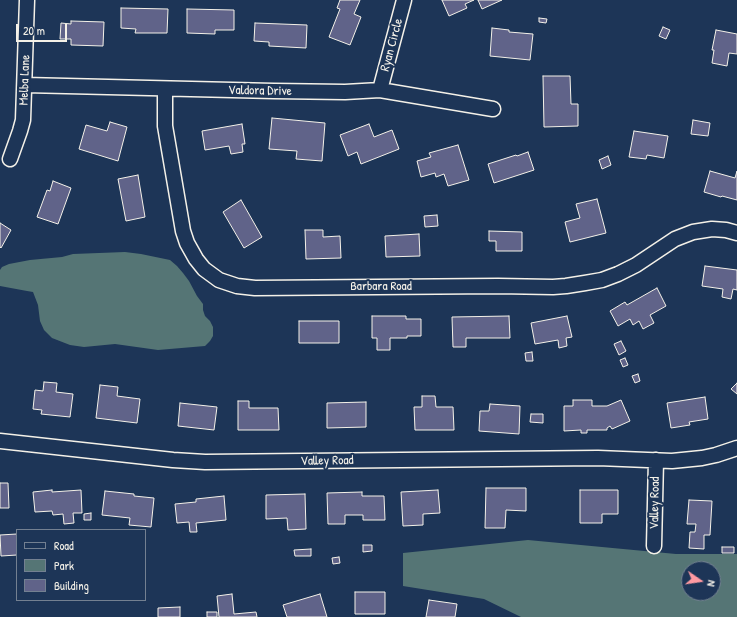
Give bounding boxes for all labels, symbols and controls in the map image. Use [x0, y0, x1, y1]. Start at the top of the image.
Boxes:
scale bar [18, 16, 69, 42]
street label: Ryan Circle [377, 17, 407, 73]
text: 20 m [23, 22, 45, 39]
street label: Melba Lane [16, 54, 34, 106]
street label: Valdora Drive [228, 83, 292, 99]
street label: Barbara Road [350, 279, 412, 295]
street label: Valley Road [300, 453, 354, 469]
street label: Valley Road [647, 476, 663, 530]
legend [16, 529, 146, 601]
text: Road [54, 537, 74, 554]
text: Park [54, 557, 74, 574]
north arrow [681, 561, 721, 601]
text: Building [54, 577, 89, 594]
text: N [704, 579, 719, 588]

